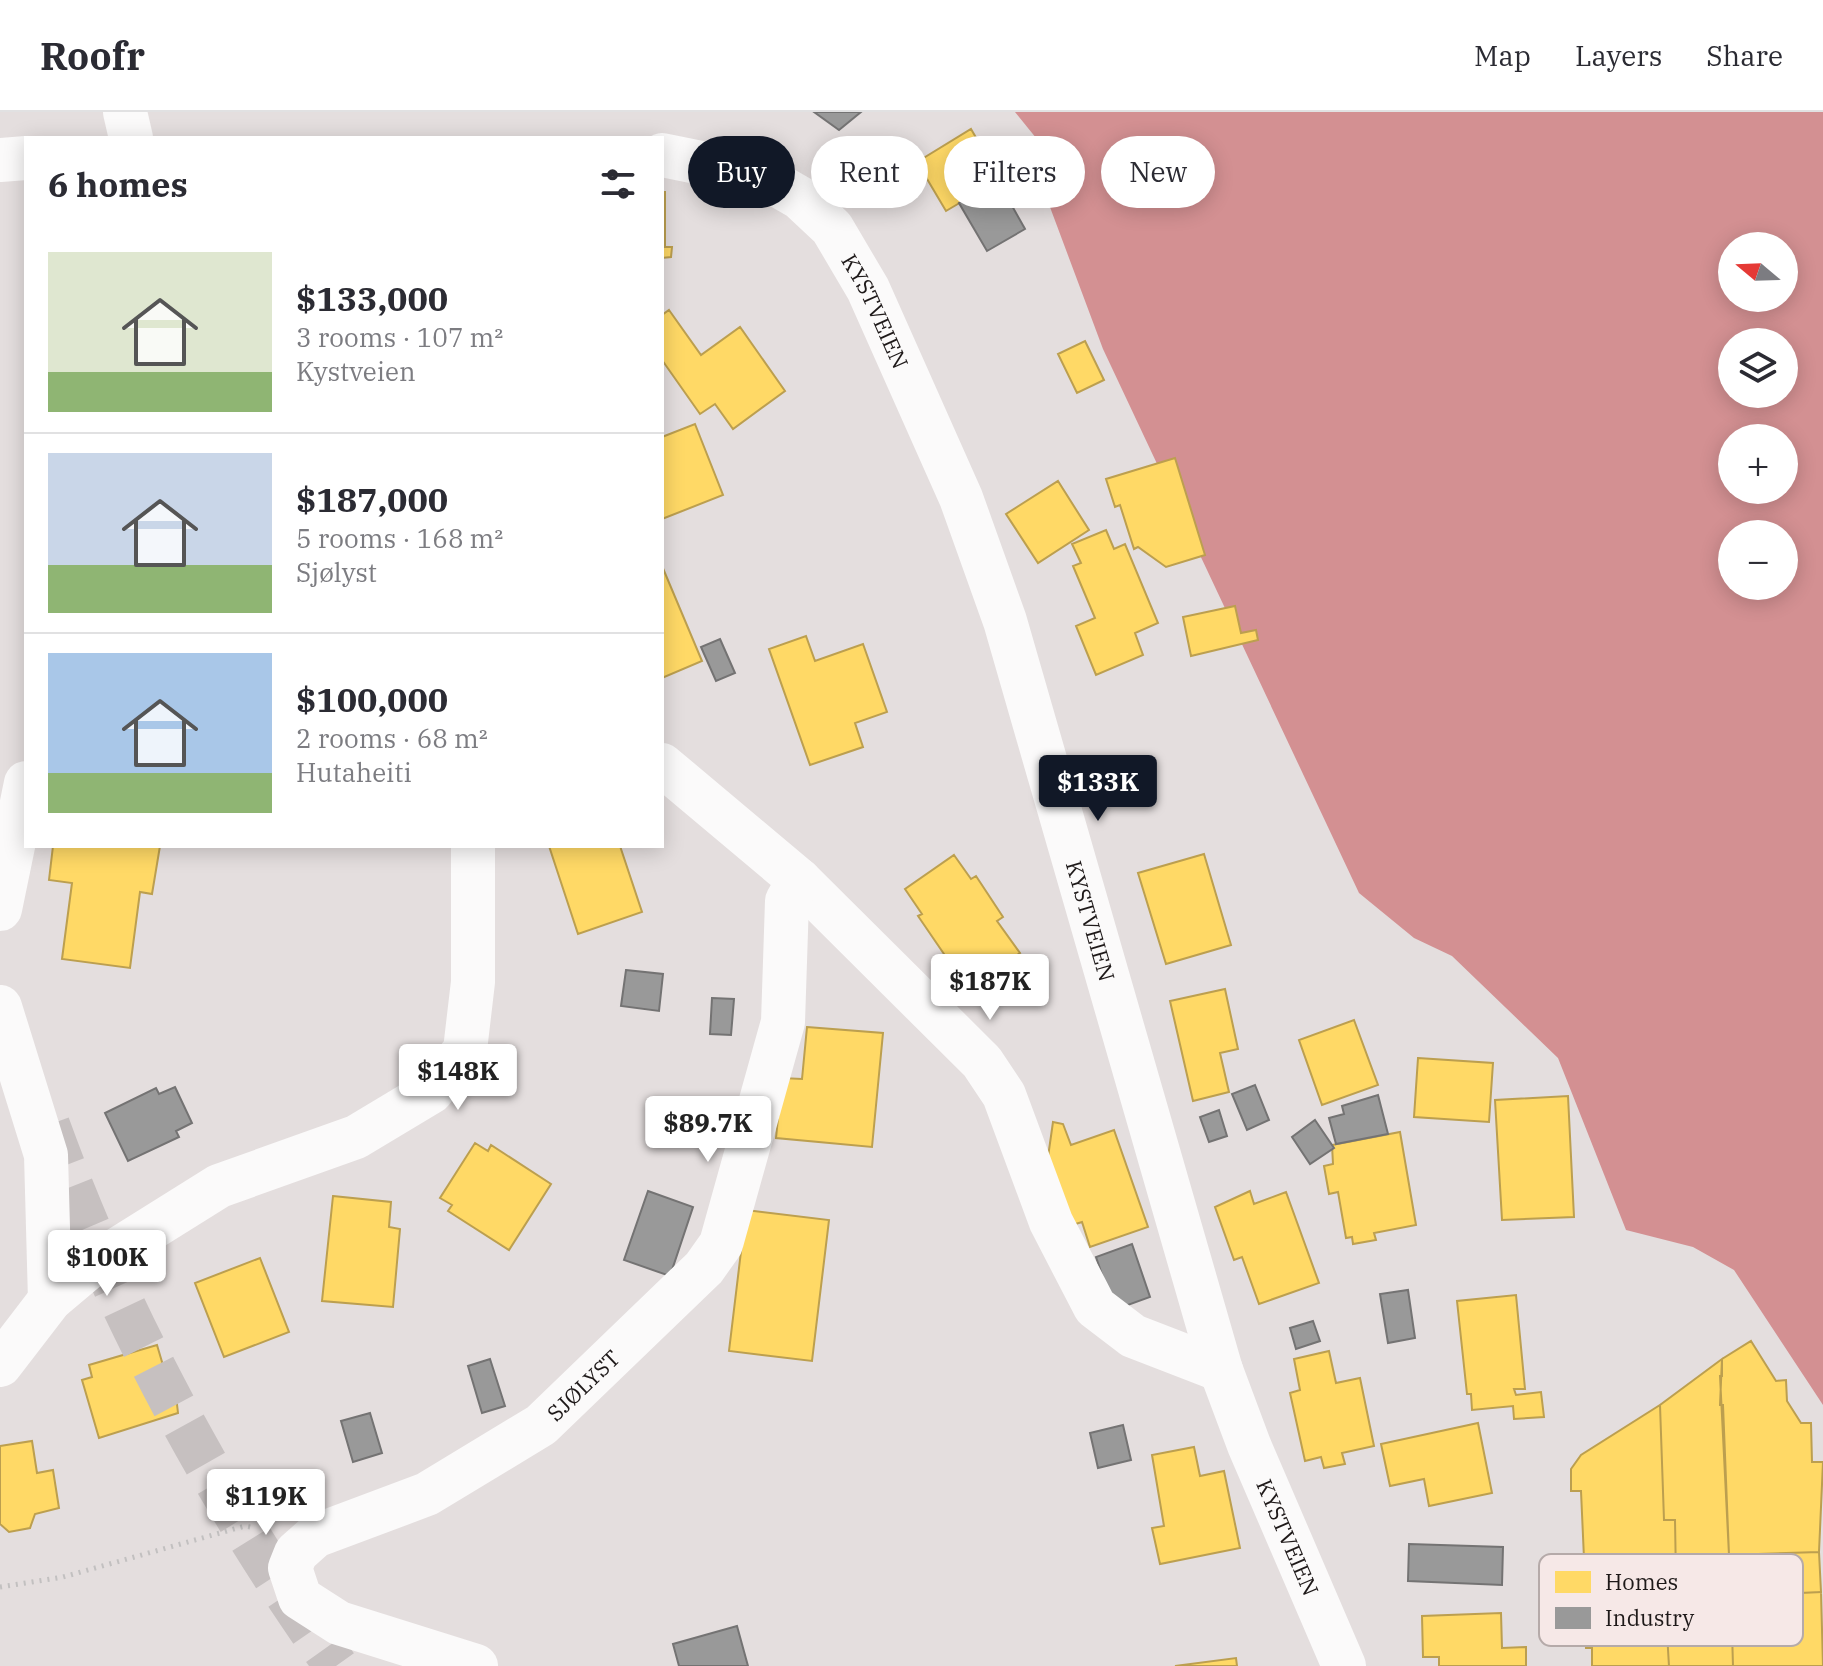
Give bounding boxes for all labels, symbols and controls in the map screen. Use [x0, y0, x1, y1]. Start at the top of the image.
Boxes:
text: Roofr [40, 31, 145, 80]
text: Map [1474, 37, 1531, 74]
text: Layers [1575, 37, 1662, 74]
text: Share [1706, 37, 1783, 74]
chip: Buy [688, 136, 795, 208]
chip: Rent [811, 136, 928, 208]
chip: Filters [944, 136, 1085, 208]
chip: New [1101, 136, 1215, 208]
text: 6 homes [48, 162, 188, 206]
icon: filters [596, 162, 640, 206]
north arrow [1718, 232, 1798, 312]
map controls [1718, 232, 1798, 600]
street label: KYSTVEIEN [836, 248, 916, 373]
text: $133,000 [296, 276, 448, 320]
icon: home [112, 284, 208, 380]
text: 3 rooms · 107 m² [296, 320, 503, 354]
button: layers [1718, 328, 1798, 408]
text: Kystveien [296, 354, 416, 388]
button: + [1718, 424, 1798, 504]
text: $187,000 [296, 477, 448, 521]
icon: home [112, 485, 208, 581]
button: − [1718, 520, 1798, 600]
text: 5 rooms · 168 m² [296, 521, 503, 555]
text: Sjølyst [296, 555, 377, 589]
text: $100,000 [296, 677, 448, 721]
icon: home [112, 685, 208, 781]
text: 2 rooms · 68 m² [296, 721, 488, 755]
text: Hutaheiti [296, 755, 412, 789]
pin: $133K [1042, 755, 1154, 823]
text: $133K [1057, 764, 1139, 798]
street label: KYSTVEIEN [1060, 857, 1123, 984]
pin: $187K [934, 954, 1046, 1022]
text: $187K [949, 963, 1031, 997]
pin: $148K [402, 1044, 514, 1112]
text: $148K [417, 1053, 499, 1087]
pin: $89.7K [643, 1096, 773, 1164]
text: $89.7K [663, 1105, 753, 1139]
pin: $100K [51, 1230, 163, 1298]
text: $100K [66, 1239, 148, 1273]
street label: SJØLYST [540, 1343, 625, 1427]
pin: $119K [210, 1469, 322, 1537]
street label: KYSTVEIEN [1251, 1474, 1326, 1600]
text: $119K [225, 1478, 307, 1512]
legend [1539, 1554, 1803, 1646]
text: Homes [1605, 1567, 1678, 1596]
text: Industry [1605, 1603, 1694, 1632]

